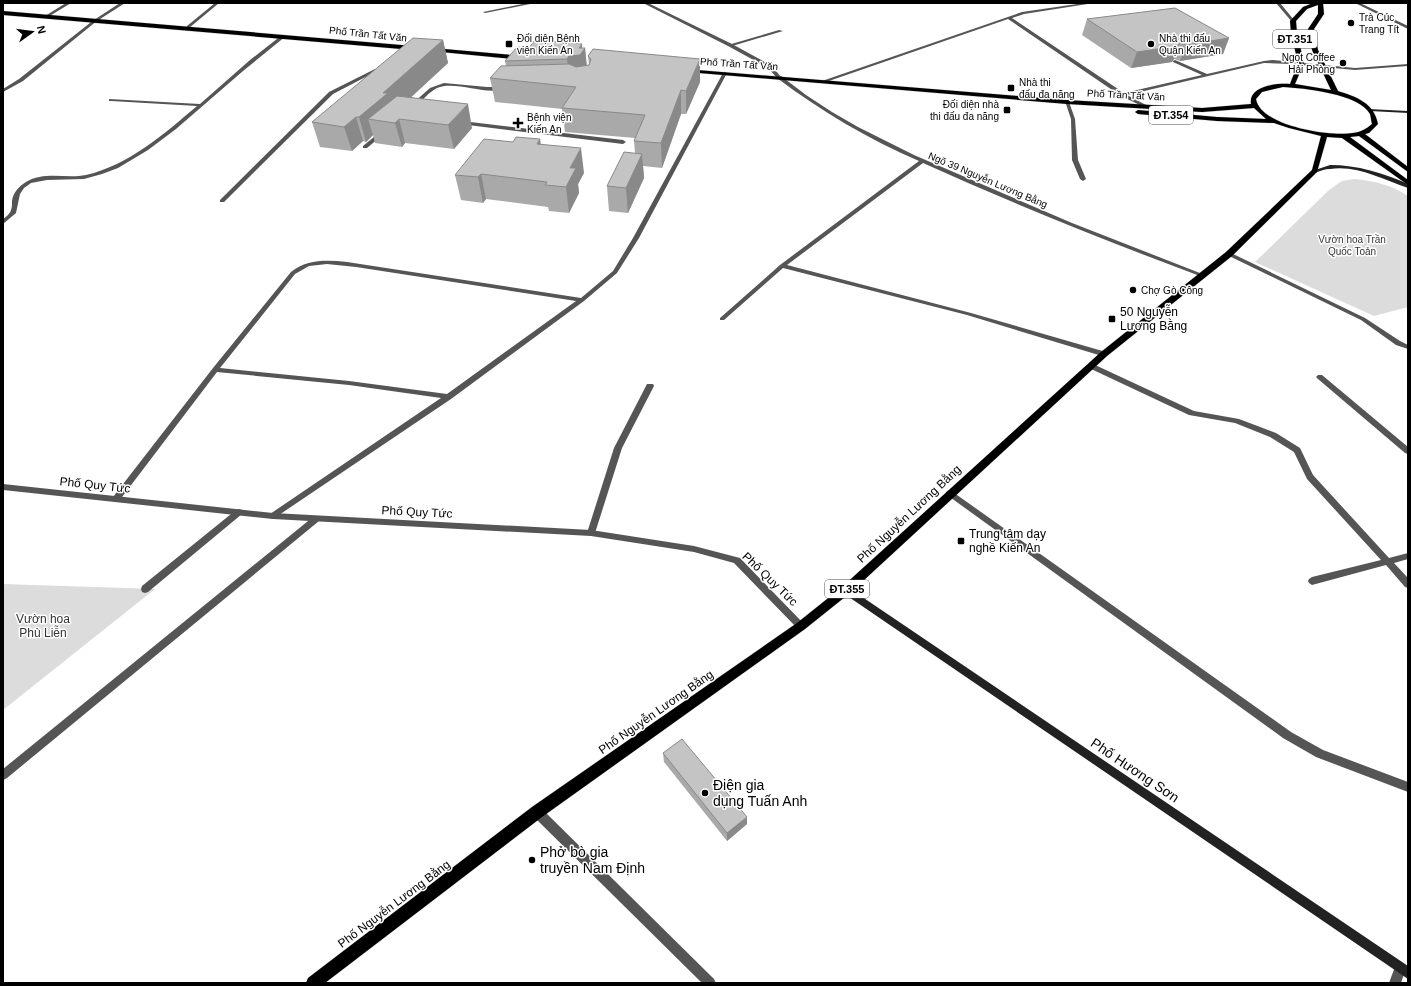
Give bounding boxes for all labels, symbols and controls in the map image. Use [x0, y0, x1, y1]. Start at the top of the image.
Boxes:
north arrow [12, 12, 52, 52]
place label: Trà Cúc Trang Tít [1359, 12, 1399, 35]
marker: Trà Cúc Trang Tít [1346, 18, 1356, 28]
text: N [35, 24, 48, 35]
street label: Phố Trần Tất Văn [329, 24, 407, 44]
road number: ĐT.351 [1273, 30, 1317, 48]
place label: Đối diện Bệnh viện Kiến An [517, 33, 580, 56]
place label: Nhà thi đấu Quận Kiến An [1159, 33, 1221, 56]
marker: Đối diện Bệnh viện Kiến An [504, 39, 514, 49]
marker: Nhà thi đấu Quận Kiến An [1146, 39, 1156, 49]
place label: Ngọt Coffee Hải Phòng [1282, 52, 1335, 75]
street label: Phố Trần Tất Văn [700, 56, 778, 72]
marker: Ngọt Coffee Hải Phòng [1338, 58, 1348, 68]
place label: Nhà thi đấu đa năng [1019, 77, 1075, 100]
marker: Nhà thi đấu đa năng [1006, 83, 1016, 93]
street label: Phố Trần Tất Văn [1087, 87, 1165, 103]
place label: Đối diện nhà thi đấu đa năng [930, 99, 999, 122]
marker: Đối diện nhà thi đấu đa năng [1002, 105, 1012, 115]
road number: ĐT.354 [1149, 106, 1193, 124]
place label: Bệnh viện Kiến An [527, 112, 571, 135]
marker: Bệnh viện Kiến An [512, 117, 524, 129]
street label: Ngõ 39 Nguyễn Lương Bằng [927, 149, 1050, 210]
park label: Vườn hoa Trần Quốc Toản [1318, 234, 1386, 257]
marker: Chợ Gò Công [1128, 285, 1138, 295]
place label: Chợ Gò Công [1141, 285, 1203, 296]
place label: 50 Nguyễn Lương Bằng [1120, 304, 1187, 333]
marker: 50 Nguyễn Lương Bằng [1107, 314, 1117, 324]
street label: Phố Nguyễn Lương Bằng [854, 462, 964, 566]
street label: Phố Quy Tức [59, 474, 131, 496]
street label: Phố Quy Tức [381, 503, 453, 521]
place label: Trung tâm dạy nghề Kiến An [969, 527, 1046, 555]
marker: Trung tâm dạy nghề Kiến An [956, 536, 966, 546]
street label: Phố Quy Tức [740, 549, 800, 609]
road number: ĐT.355 [825, 580, 869, 598]
park label: Vườn hoa Phù Liễn [16, 612, 70, 640]
street label: Phố Nguyễn Lương Bằng [595, 666, 716, 757]
street label: Phố Hương Sơn [1088, 735, 1182, 805]
place label: Điện gia dụng Tuấn Anh [713, 777, 807, 809]
marker: Điện gia dụng Tuấn Anh [700, 788, 710, 798]
place label: Phở bò gia truyền Nam Định [540, 844, 645, 876]
marker: Phở bò gia truyền Nam Định [527, 855, 537, 865]
street label: Phố Nguyễn Lương Bằng [335, 856, 453, 951]

